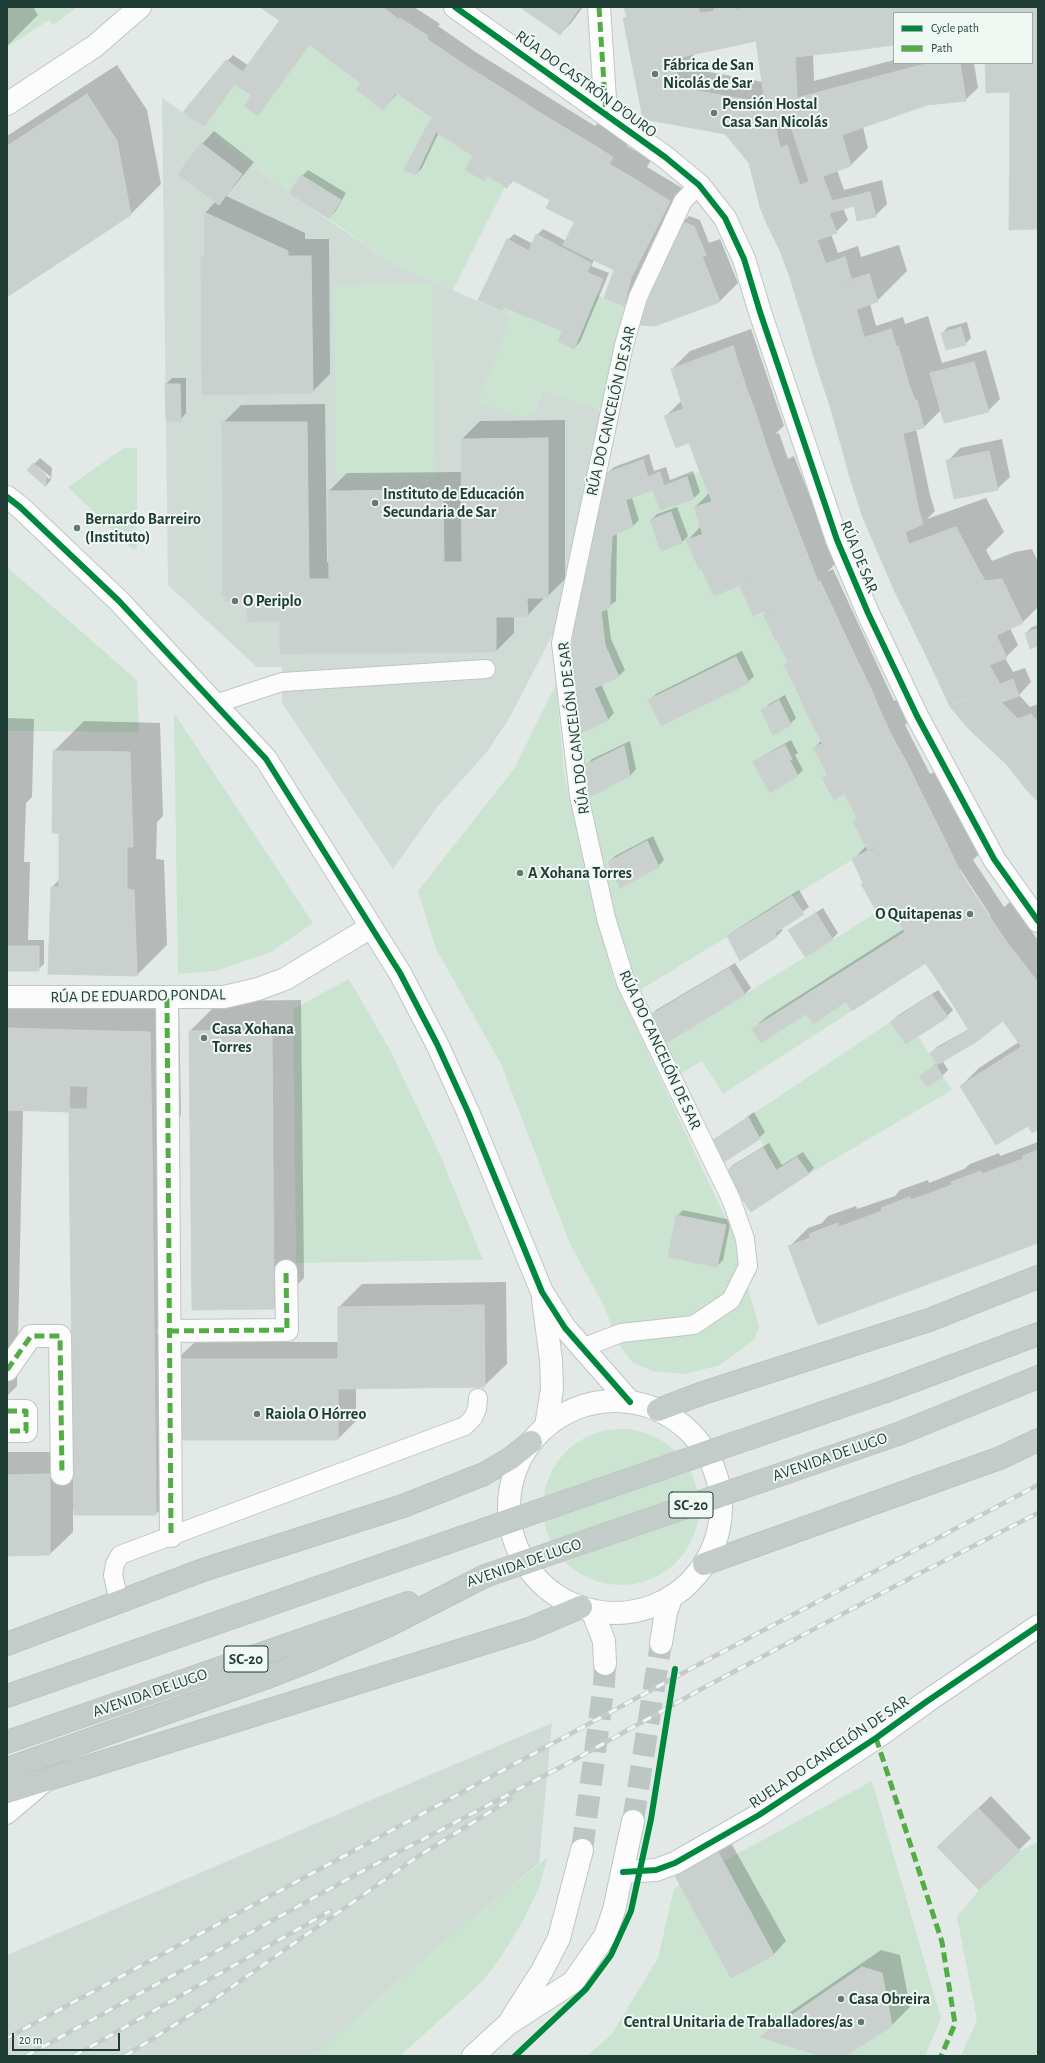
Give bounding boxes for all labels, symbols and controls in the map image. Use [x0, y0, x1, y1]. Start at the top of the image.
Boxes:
legend [893, 12, 1033, 64]
text: Cycle path [931, 22, 979, 34]
street label: RÚA DO CASTRÓN D'OURO [512, 26, 660, 142]
text: Path [931, 42, 953, 54]
place label: Fábrica de San Nicolás de Sar [663, 55, 754, 93]
marker: Fábrica de San Nicolás de Sar [650, 69, 660, 79]
place label: Pensión Hostal Casa San Nicolás [722, 94, 828, 132]
marker: Pensión Hostal Casa San Nicolás [709, 108, 719, 118]
street label: RÚA DO CANCELÓN DE SAR [582, 324, 640, 498]
place label: Instituto de Educación Secundaria de Sar [383, 484, 525, 522]
marker: Instituto de Educación Secundaria de Sar [370, 498, 380, 508]
place label: Bernardo Barreiro (Instituto) [85, 509, 201, 547]
street label: RÚA DE SAR [836, 518, 882, 596]
marker: Bernardo Barreiro (Instituto) [72, 523, 82, 533]
place label: O Periplo [243, 591, 302, 611]
marker: O Periplo [230, 596, 240, 606]
street label: RÚA DO CANCELÓN DE SAR [554, 641, 594, 815]
place label: A Xohana Torres [528, 863, 632, 883]
marker: A Xohana Torres [515, 868, 525, 878]
place label: O Quitapenas [875, 904, 962, 924]
marker: O Quitapenas [965, 909, 975, 919]
street label: RÚA DO CANCELÓN DE SAR [615, 967, 705, 1133]
street label: RÚA DE EDUARDO PONDAL [50, 985, 226, 1007]
place label: Casa Xohana Torres [212, 1019, 294, 1057]
marker: Casa Xohana Torres [199, 1033, 209, 1043]
place label: Raiola O Hórreo [265, 1404, 366, 1424]
marker: Raiola O Hórreo [252, 1409, 262, 1419]
street label: AVENIDA DE LUGO [770, 1428, 890, 1486]
road number: SC-20 [669, 1492, 713, 1518]
street label: AVENIDA DE LUGO [464, 1534, 584, 1592]
road number: SC-20 [224, 1646, 268, 1672]
street label: AVENIDA DE LUGO [90, 1664, 210, 1722]
street label: RUELA DO CANCELÓN DE SAR [746, 1691, 912, 1813]
place label: Casa Obreira [849, 1989, 930, 2009]
marker: Casa Obreira [836, 1994, 846, 2004]
place label: Central Unitaria de Traballadores/as [624, 2012, 853, 2032]
marker: Central Unitaria de Traballadores/as [856, 2017, 866, 2027]
scale bar [14, 2025, 122, 2051]
text: 20 m [19, 2034, 42, 2046]

